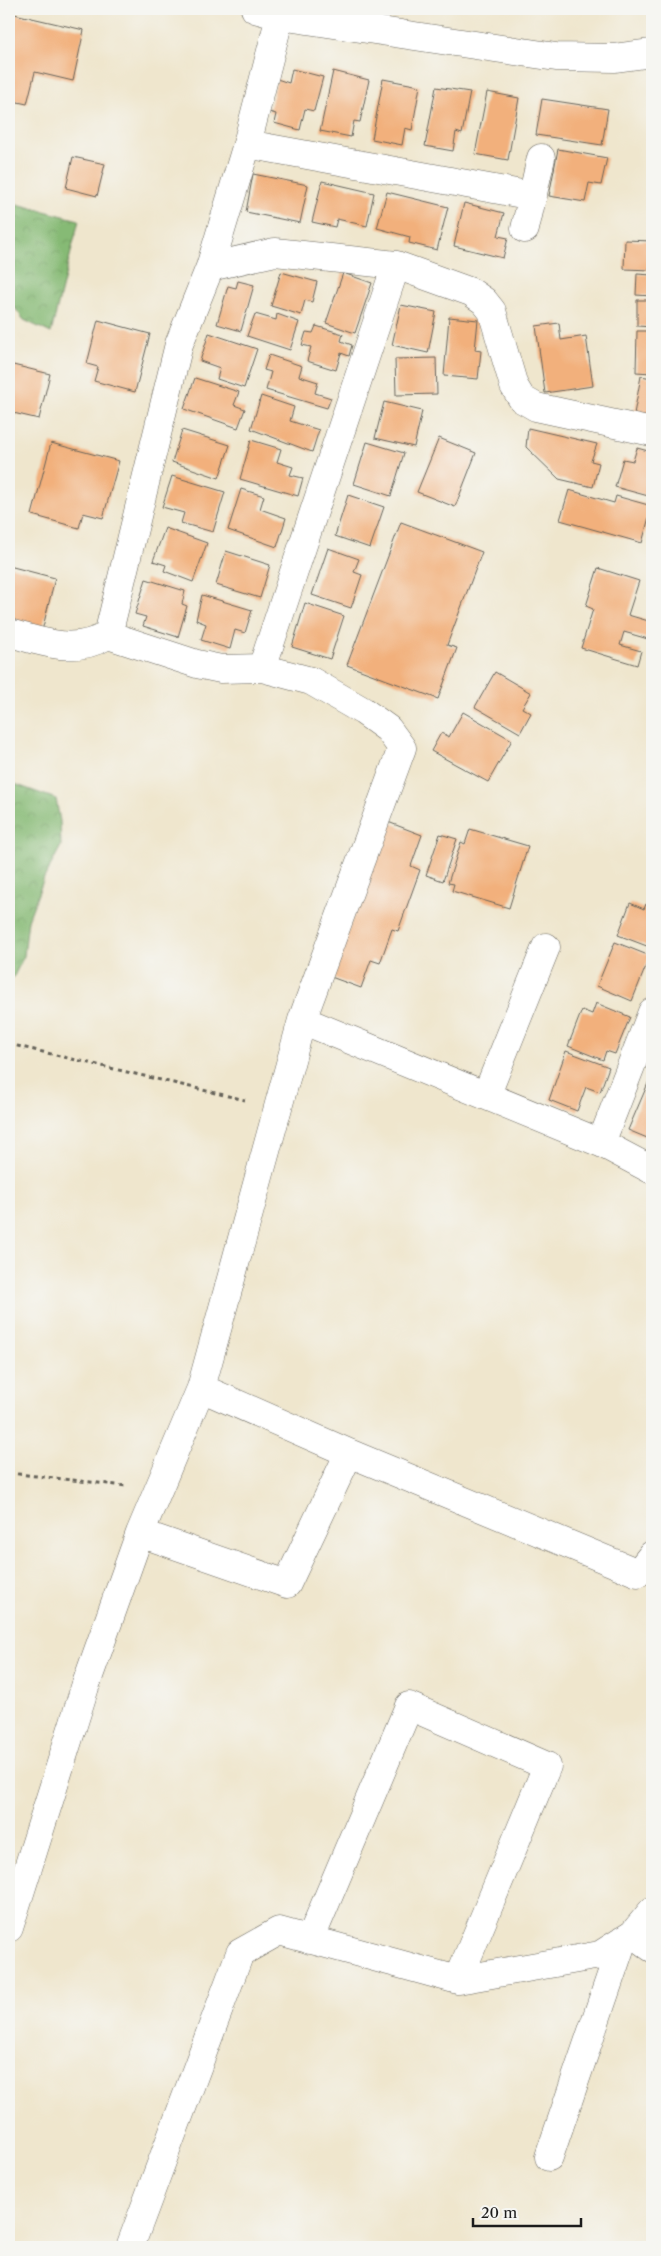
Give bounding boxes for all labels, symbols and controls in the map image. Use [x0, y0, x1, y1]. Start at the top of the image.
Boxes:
scale bar [473, 2196, 581, 2228]
text: 20 m [481, 2203, 517, 2222]

